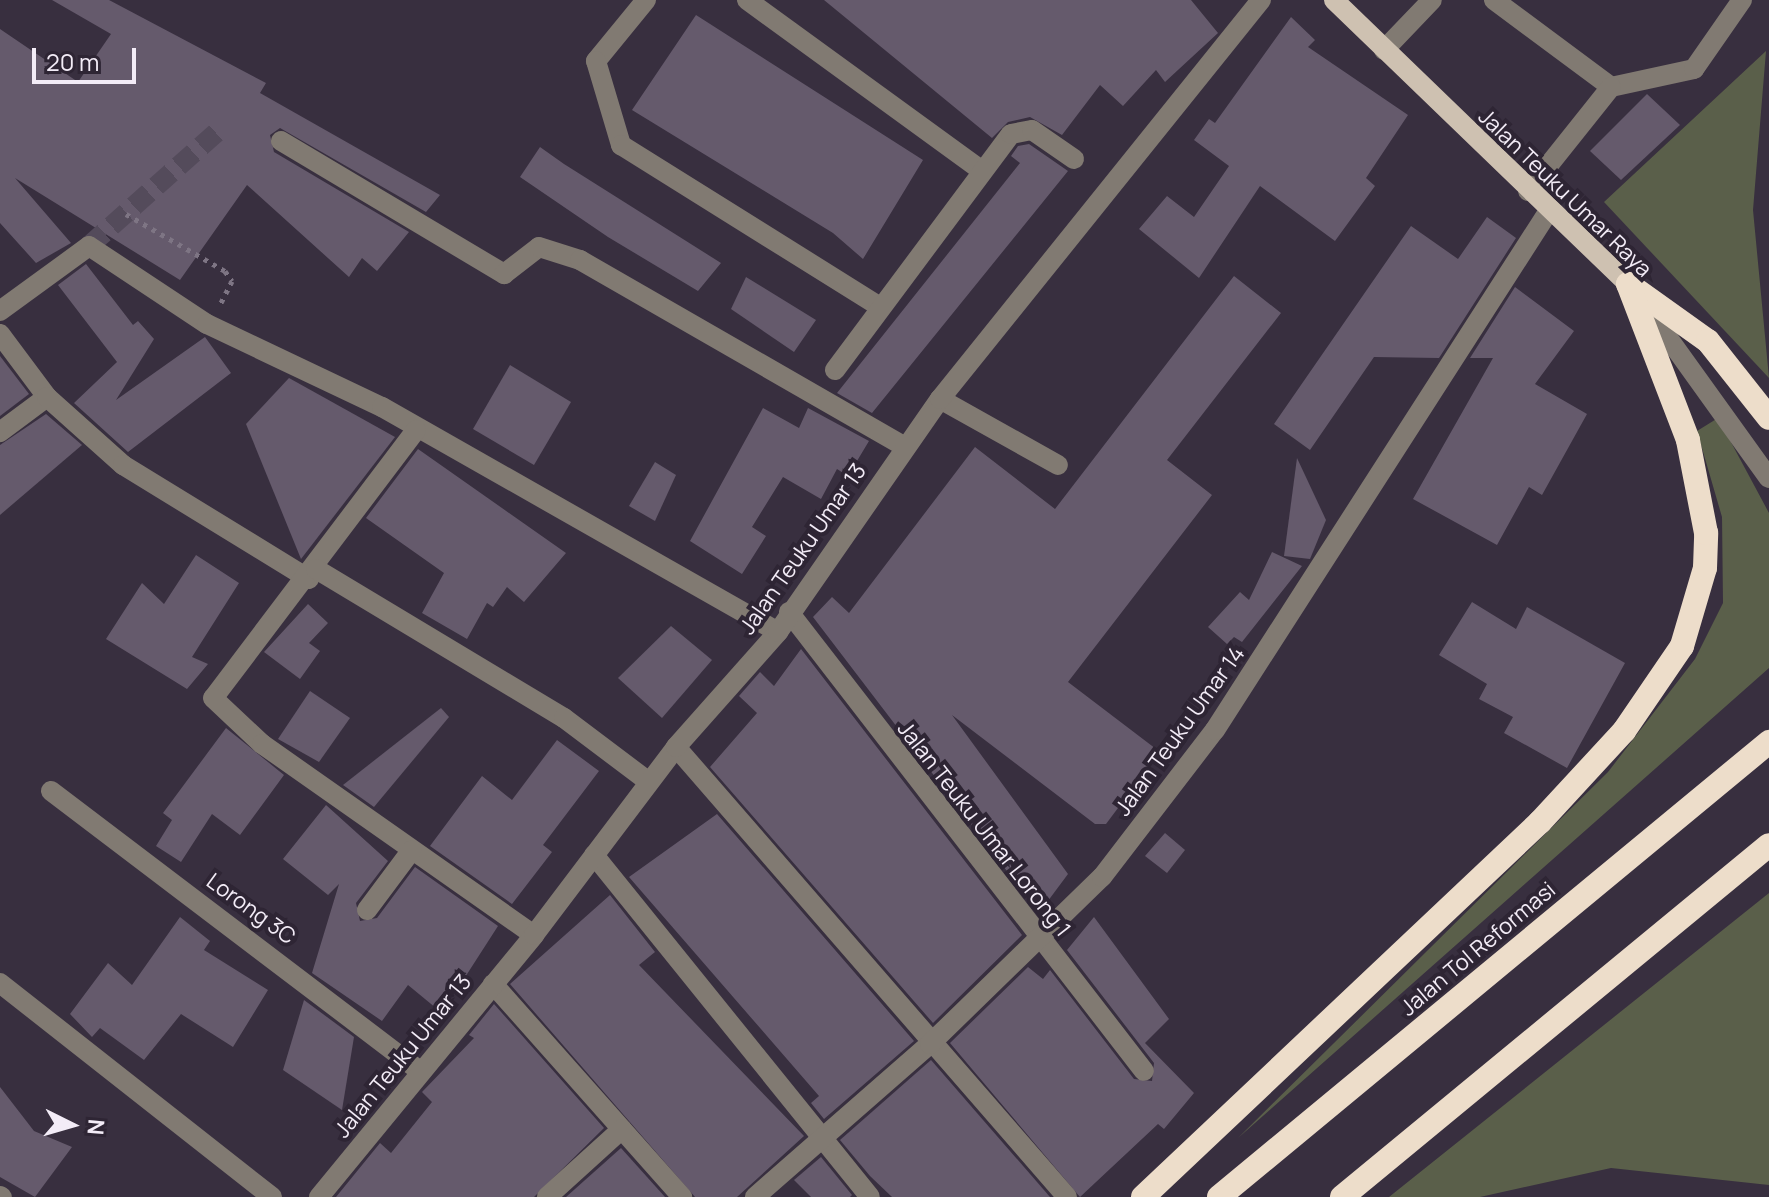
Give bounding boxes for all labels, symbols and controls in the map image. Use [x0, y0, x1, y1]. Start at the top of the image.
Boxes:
scale bar [36, 32, 140, 82]
text: 20 m [46, 45, 99, 78]
street label: Jalan Teuku Umar Raya [1473, 103, 1657, 283]
street label: Jalan Teuku Umar 13 [734, 459, 872, 639]
street label: Jalan Teuku Umar 14 [1110, 641, 1250, 821]
street label: Jalan Teuku Umar Lorong 1 [892, 716, 1076, 942]
street label: Lorong 3C [201, 868, 301, 950]
street label: Jalan Tol Reformasi [1395, 877, 1561, 1021]
street label: Jalan Teuku Umar 13 [329, 969, 477, 1143]
north arrow [32, 1085, 112, 1165]
text: N [80, 1118, 112, 1136]

